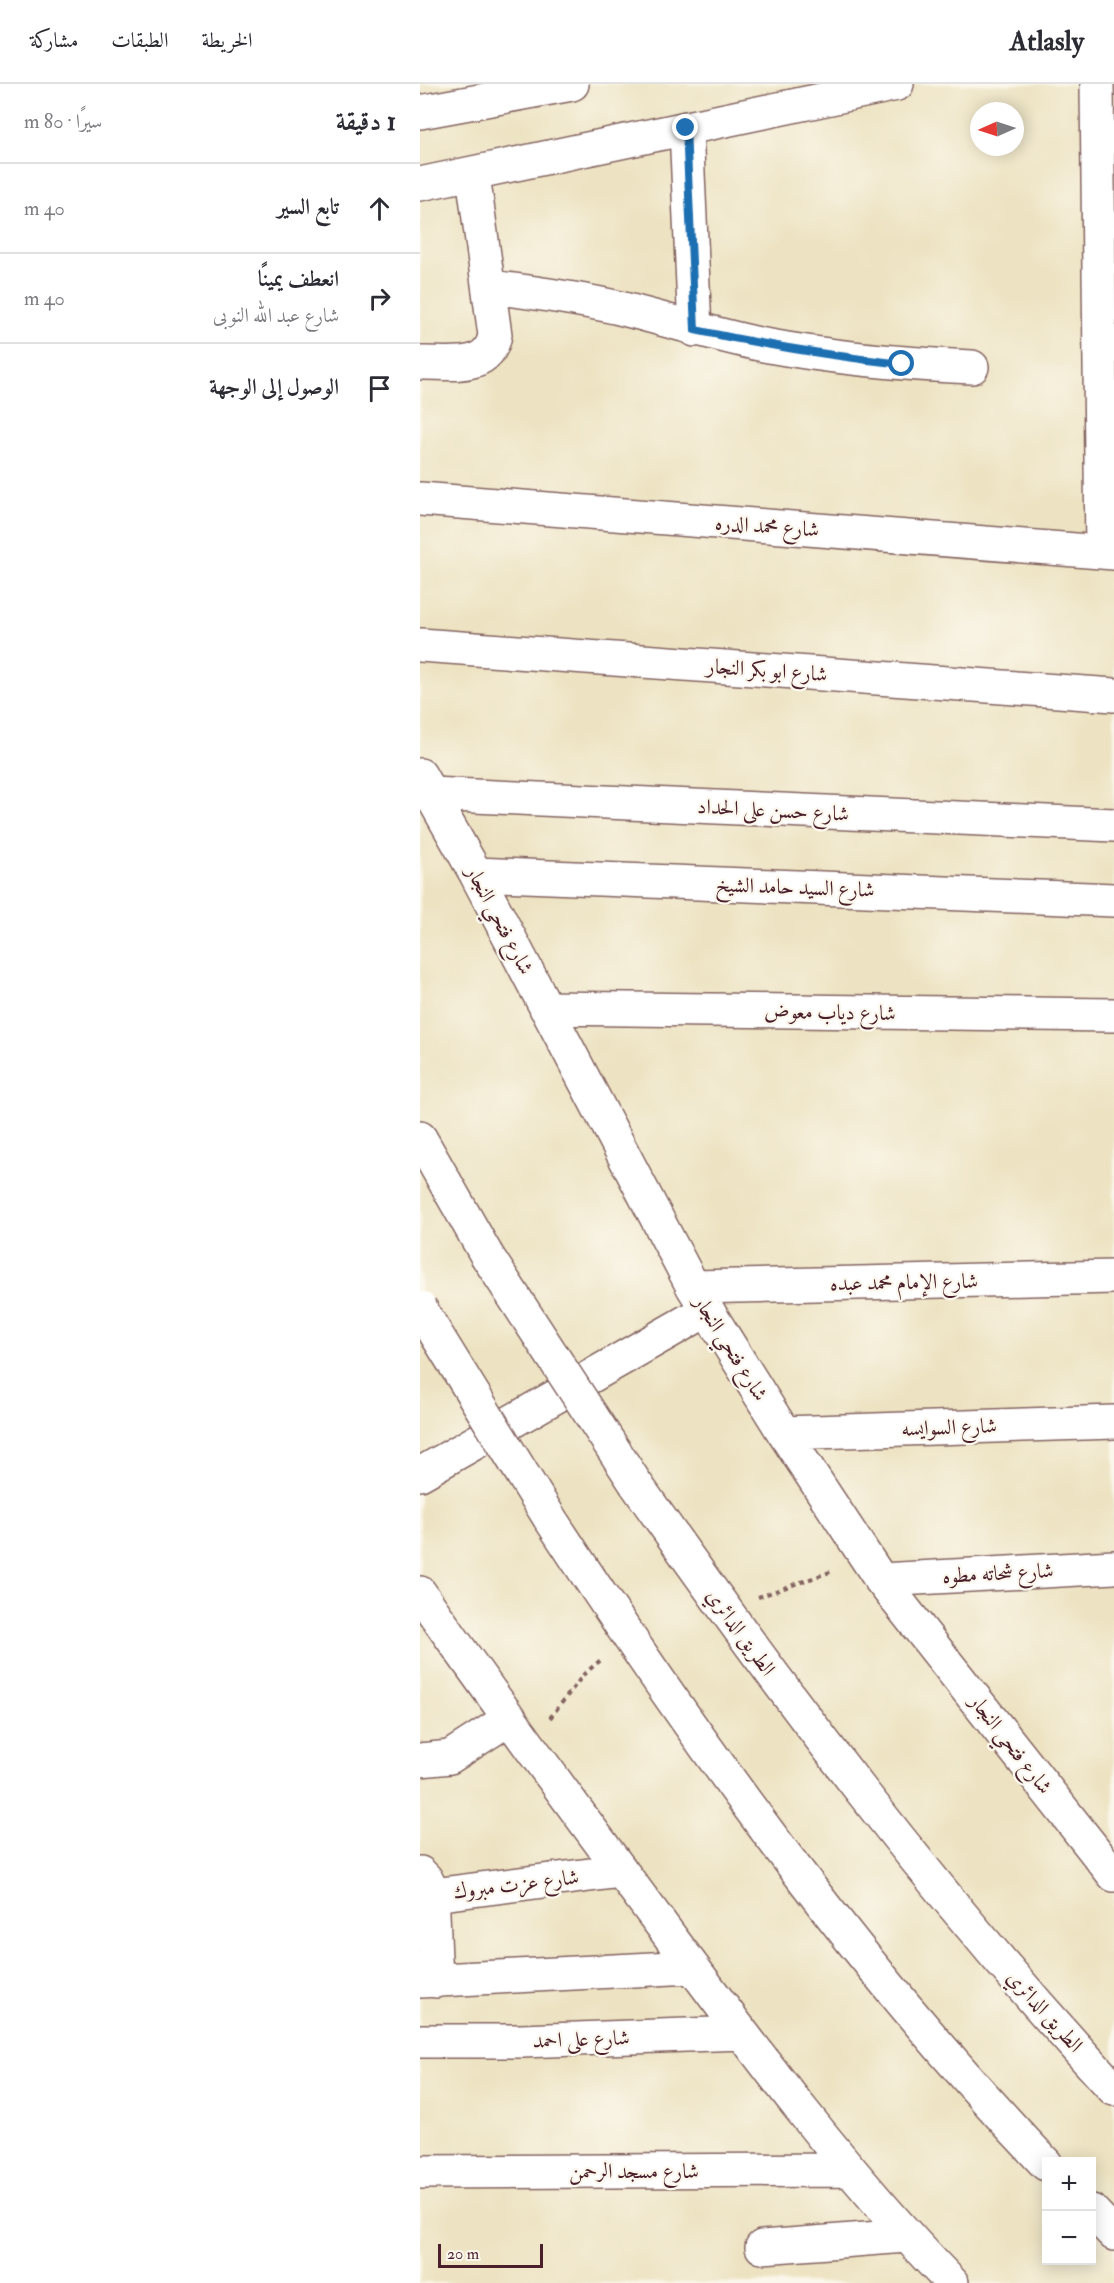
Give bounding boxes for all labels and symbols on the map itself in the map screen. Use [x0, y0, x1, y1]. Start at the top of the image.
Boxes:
north arrow [970, 102, 1024, 156]
route end [672, 114, 698, 140]
route start [888, 350, 914, 376]
street label: شارع محمد الدره [714, 509, 820, 548]
street label: شارع ابو بكر النجار [703, 653, 828, 692]
street label: شارع حسن على الحداد [696, 793, 850, 832]
street label: شارع فتحي النجار [453, 859, 540, 982]
street label: شارع السيد حامد الشيخ [715, 871, 875, 909]
street label: شارع دياب معوض [764, 998, 896, 1031]
street label: شارع الإمام محمد عبده [830, 1268, 978, 1301]
street label: شارع فتحي النجار [681, 1289, 774, 1409]
street label: شارع السوايسه [901, 1412, 997, 1447]
street label: شارع شحاته مطوه [942, 1557, 1055, 1594]
street label: الطريق الدائري [698, 1583, 781, 1682]
street label: شارع فتحي النجار [957, 1687, 1058, 1803]
street label: شارع عزت مبروك [452, 1863, 581, 1910]
street label: الطريق الدائري [999, 1965, 1089, 2059]
street label: شارع على احمد [532, 2024, 630, 2059]
street label: شارع مسجد الرحمن [569, 2158, 699, 2189]
scale bar [438, 2241, 543, 2268]

